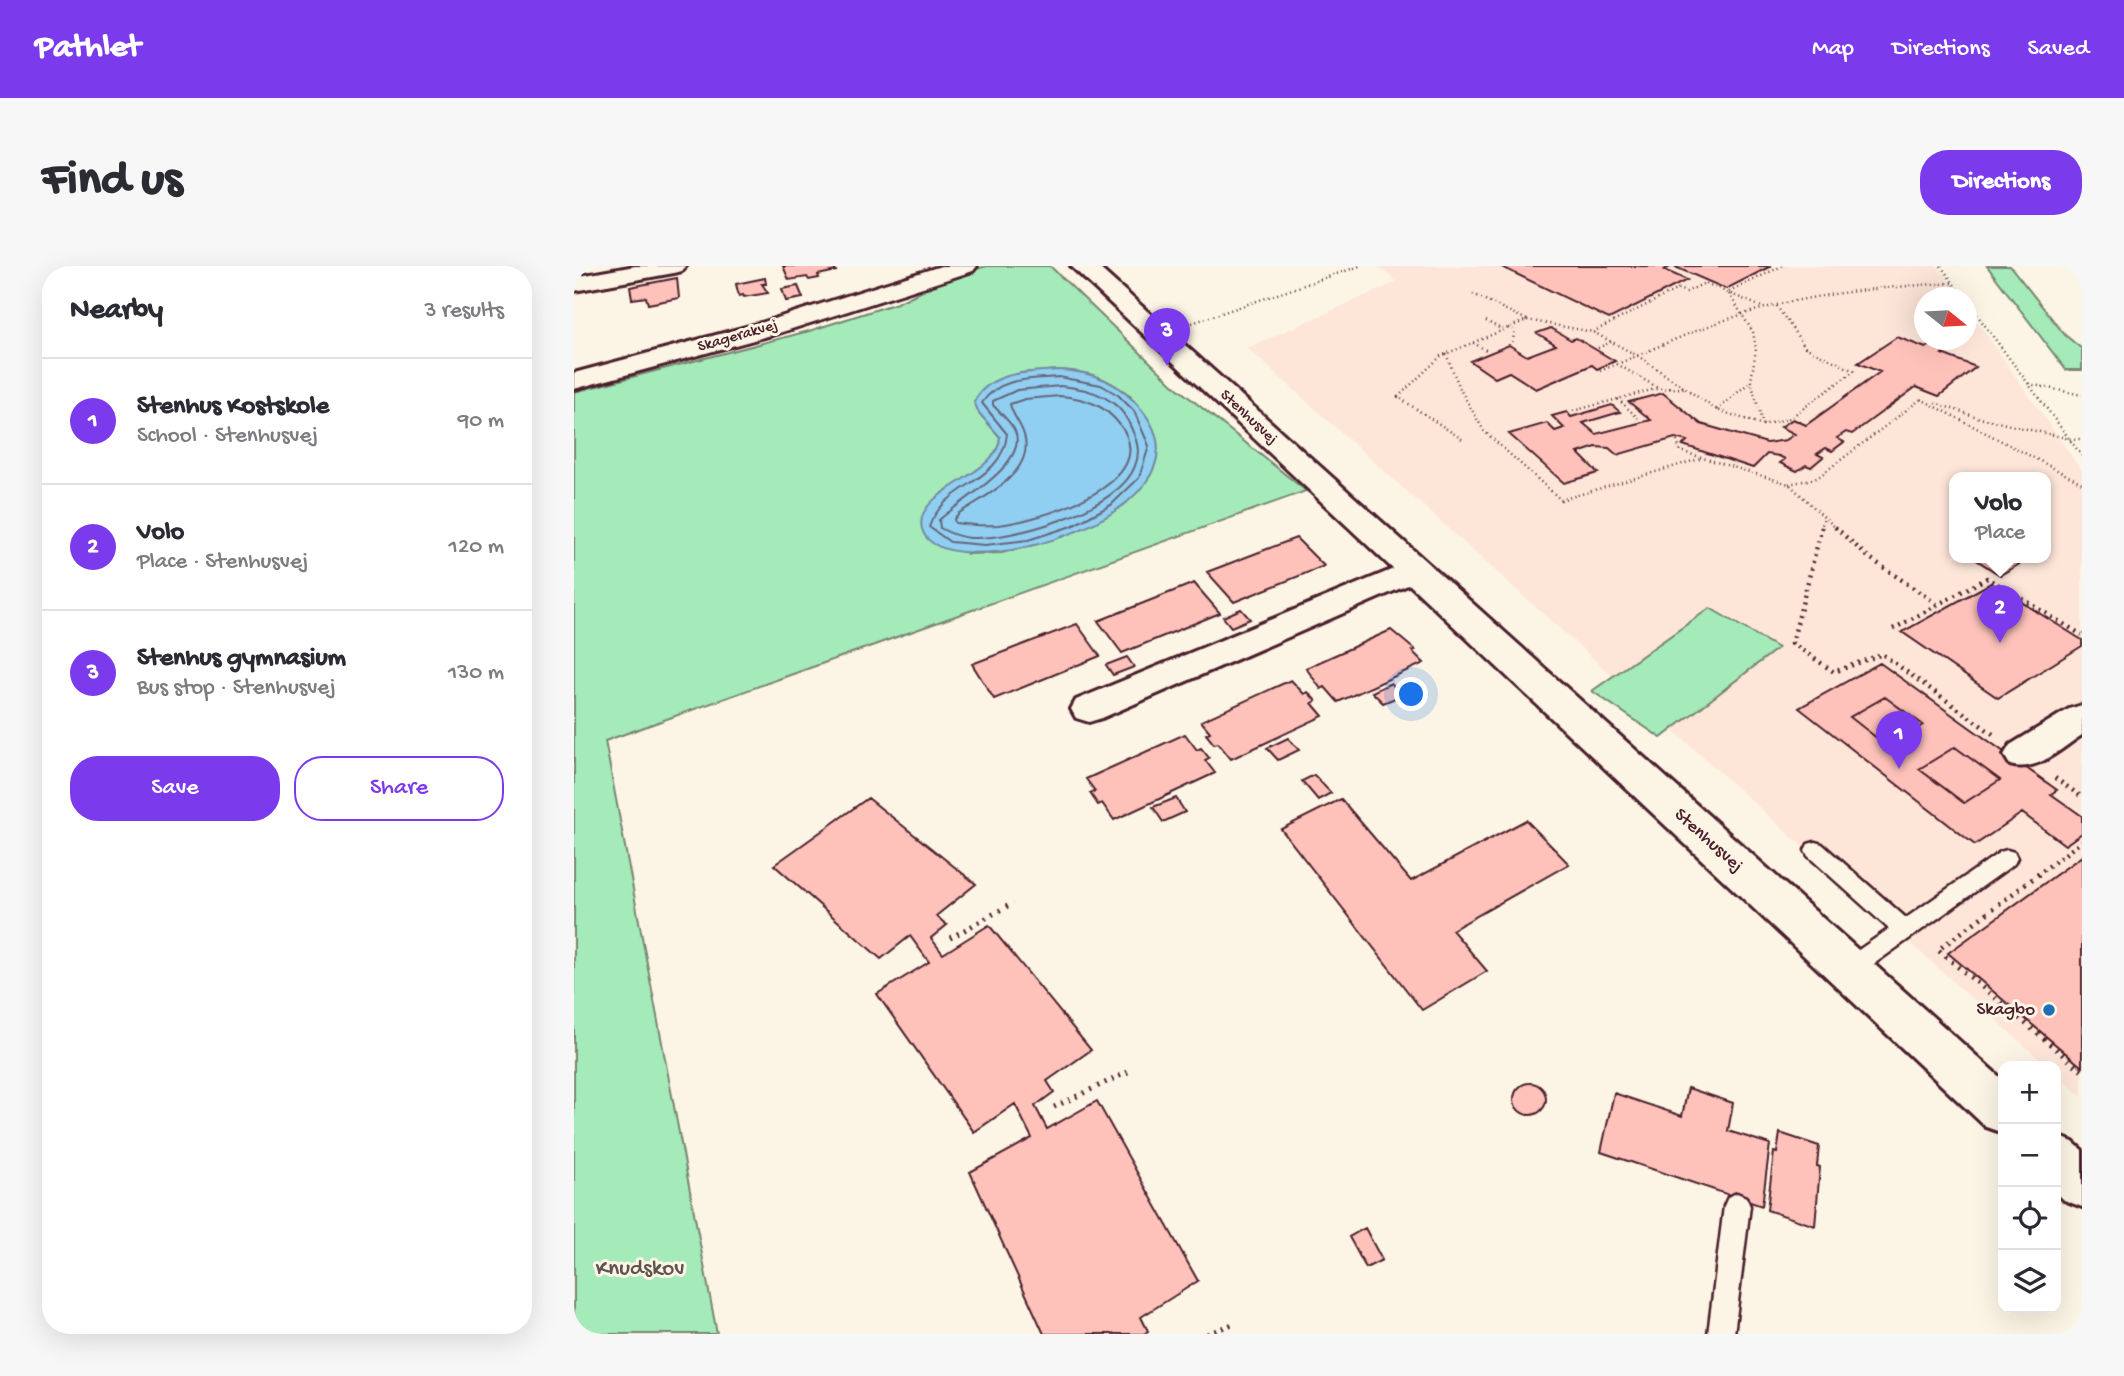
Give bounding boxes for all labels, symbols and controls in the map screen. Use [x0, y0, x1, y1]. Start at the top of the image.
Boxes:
text: Pathlet [35, 30, 141, 68]
text: Map [1812, 35, 1854, 64]
text: Directions [1892, 35, 1990, 64]
text: Saved [2028, 35, 2089, 64]
button: Directions [1920, 150, 2082, 215]
text: Find us [42, 153, 182, 211]
north arrow [1914, 287, 1977, 350]
text: Nearby [70, 294, 163, 329]
text: 3 results [424, 298, 504, 325]
pin: 3 [1144, 308, 1190, 366]
street label: Skagerakvej [696, 317, 780, 357]
street label: Stenhusvej [1215, 387, 1281, 449]
text: Stenhus Kostskole [137, 392, 329, 423]
text: 1 [88, 408, 98, 435]
text: 90 m [458, 408, 504, 435]
text: School · Stenhusvej [137, 423, 318, 450]
popup [1949, 472, 2051, 563]
text: Volo [1975, 489, 2022, 520]
text: Volo [137, 518, 184, 549]
text: Place [1975, 520, 2025, 547]
text: 2 [87, 534, 99, 561]
text: 120 m [449, 534, 504, 561]
text: Place · Stenhusvej [137, 549, 309, 576]
pin: 2 [1977, 585, 2023, 643]
text: Stenhus gymnasium [137, 644, 346, 675]
text: 3 [87, 660, 99, 687]
text: 130 m [448, 660, 504, 687]
text: Bus stop · Stenhusvej [137, 675, 336, 702]
your location [1394, 677, 1428, 711]
pin: 1 [1876, 711, 1922, 769]
button: Save [70, 756, 280, 821]
button: Share [294, 756, 504, 821]
street label: Stenhusvej [1669, 804, 1747, 878]
place label: Skagbo [1976, 999, 2035, 1022]
marker: Skagbo [2041, 1002, 2057, 1018]
map controls [1998, 1061, 2061, 1313]
button: + [1998, 1061, 2061, 1124]
button: − [1998, 1124, 2061, 1187]
button: locate [1998, 1187, 2061, 1250]
button: layers [1998, 1250, 2061, 1313]
park label: Knudskov [596, 1256, 684, 1283]

